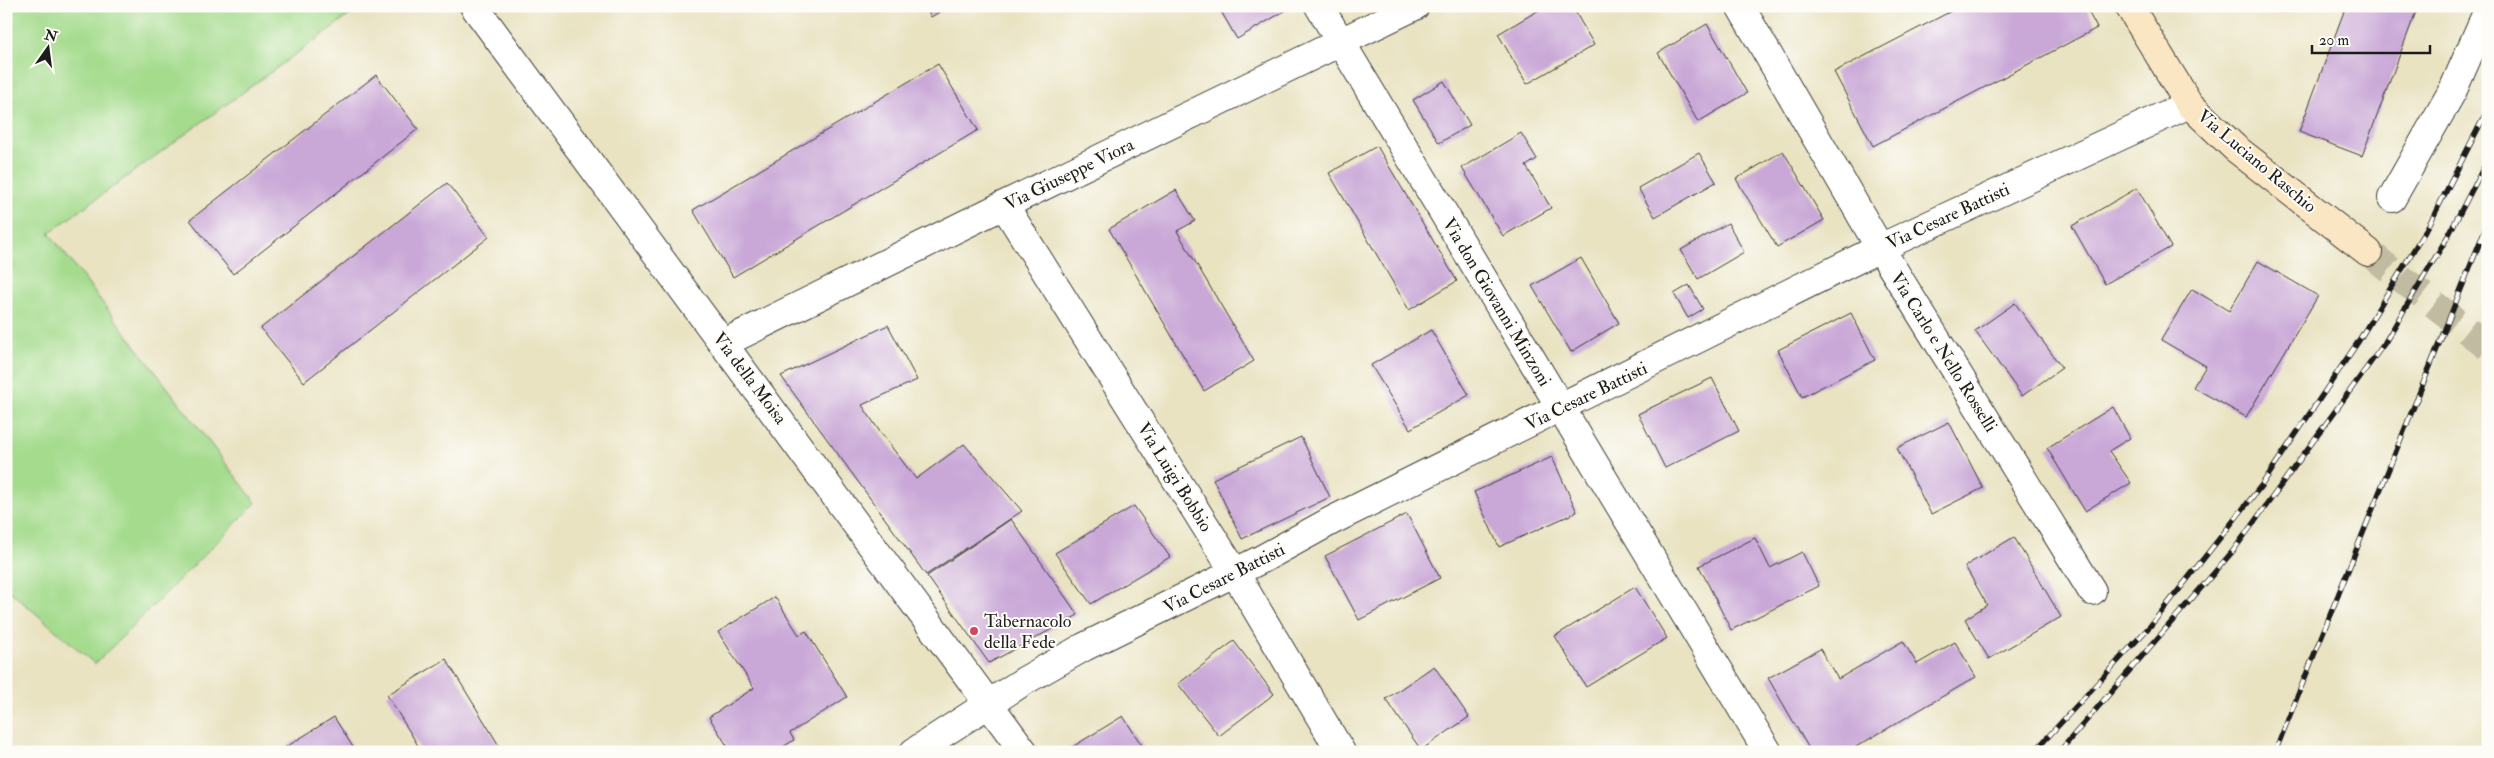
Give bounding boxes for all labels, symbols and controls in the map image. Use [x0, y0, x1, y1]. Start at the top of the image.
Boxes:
north arrow [22, 22, 72, 72]
scale bar [2312, 22, 2429, 54]
text: N [42, 26, 60, 46]
text: 20 m [2319, 31, 2349, 50]
street label: Via Luciano Raschio [2192, 105, 2321, 218]
street label: Via Giuseppe Viora [1001, 133, 1138, 216]
street label: Via Cesare Battisti [1883, 178, 2014, 255]
street label: Via don Giovanni Minzoni [1437, 214, 1556, 391]
street label: Via Carlo e Nello Rosselli [1885, 268, 2002, 437]
street label: Via della Moisa [707, 328, 792, 429]
street label: Via Cesare Battisti [1521, 357, 1651, 436]
street label: Via Luigi Bobbio [1132, 418, 1218, 536]
street label: Via Cesare Battisti [1160, 538, 1289, 619]
place label: Tabernacolo della Fede [984, 610, 1072, 654]
marker: Tabernacolo della Fede [968, 625, 980, 637]

